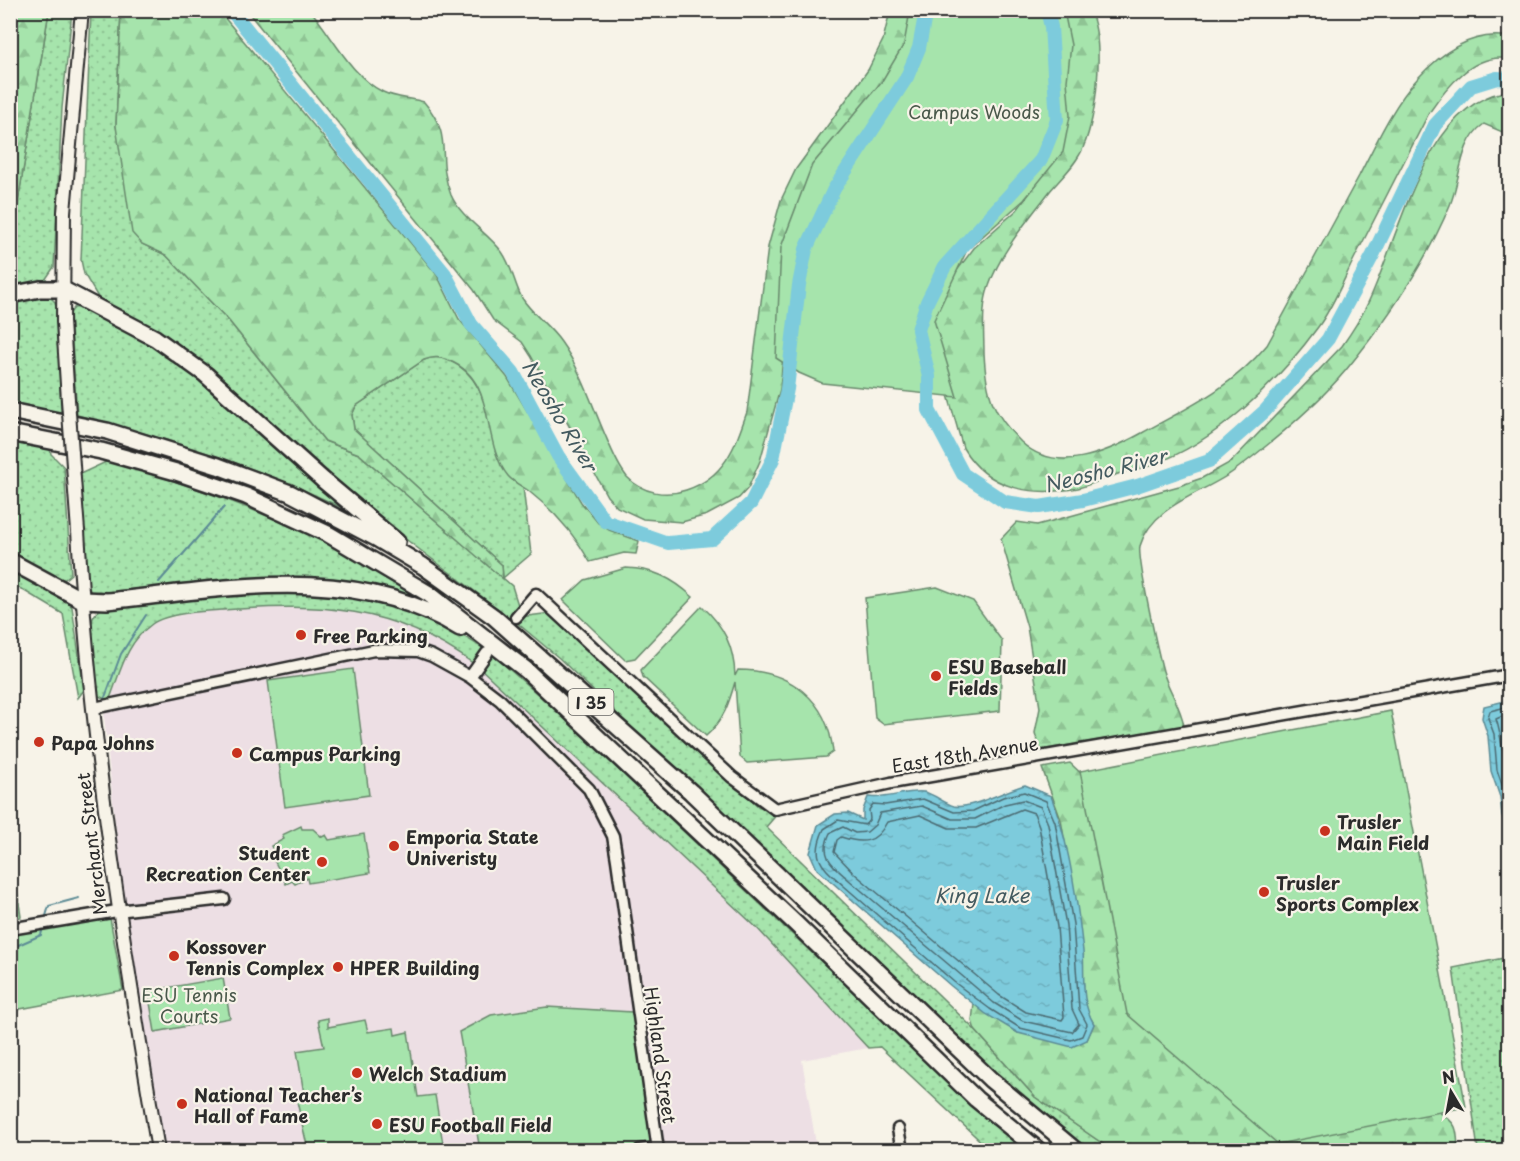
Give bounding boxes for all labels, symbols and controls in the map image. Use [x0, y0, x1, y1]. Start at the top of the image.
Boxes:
park label: Campus Woods [908, 98, 1040, 125]
water label: Neosho River [515, 353, 607, 479]
water label: Neosho River [1040, 440, 1172, 500]
place label: Free Parking [313, 622, 428, 649]
marker: Free Parking [294, 628, 308, 642]
place label: ESU Baseball Fields [948, 653, 1067, 701]
marker: ESU Baseball Fields [929, 669, 943, 683]
road number: I 35 [568, 689, 614, 715]
place label: Papa Johns [51, 729, 155, 756]
street label: East 18th Avenue [890, 729, 1040, 779]
marker: Papa Johns [32, 735, 46, 749]
place label: Campus Parking [249, 740, 401, 767]
marker: Campus Parking [230, 746, 244, 760]
street label: Merchant Street [69, 771, 113, 917]
place label: Trusler Main Field [1337, 808, 1429, 856]
place label: Emporia State Univeristy [406, 823, 539, 871]
marker: Trusler Main Field [1318, 824, 1332, 838]
place label: Student Recreation Center [146, 839, 311, 887]
marker: Emporia State Univeristy [387, 839, 401, 853]
marker: Student Recreation Center [315, 855, 329, 869]
place label: Trusler Sports Complex [1276, 869, 1419, 917]
water label: King Lake [935, 880, 1031, 910]
marker: Trusler Sports Complex [1257, 885, 1271, 899]
place label: Kossover Tennis Complex [186, 933, 324, 981]
marker: Kossover Tennis Complex [167, 949, 181, 963]
place label: HPER Building [350, 954, 479, 981]
marker: HPER Building [331, 960, 345, 974]
park label: ESU Tennis Courts [141, 981, 237, 1029]
street label: Highland Street [638, 985, 684, 1125]
place label: Welch Stadium [369, 1060, 507, 1087]
north arrow [1421, 1062, 1481, 1122]
text: N [1440, 1063, 1457, 1089]
marker: Welch Stadium [350, 1066, 364, 1080]
place label: National Teacher’s Hall of Fame [194, 1081, 362, 1129]
marker: National Teacher’s Hall of Fame [175, 1097, 189, 1111]
place label: ESU Football Field [389, 1111, 552, 1138]
marker: ESU Football Field [370, 1117, 384, 1131]

